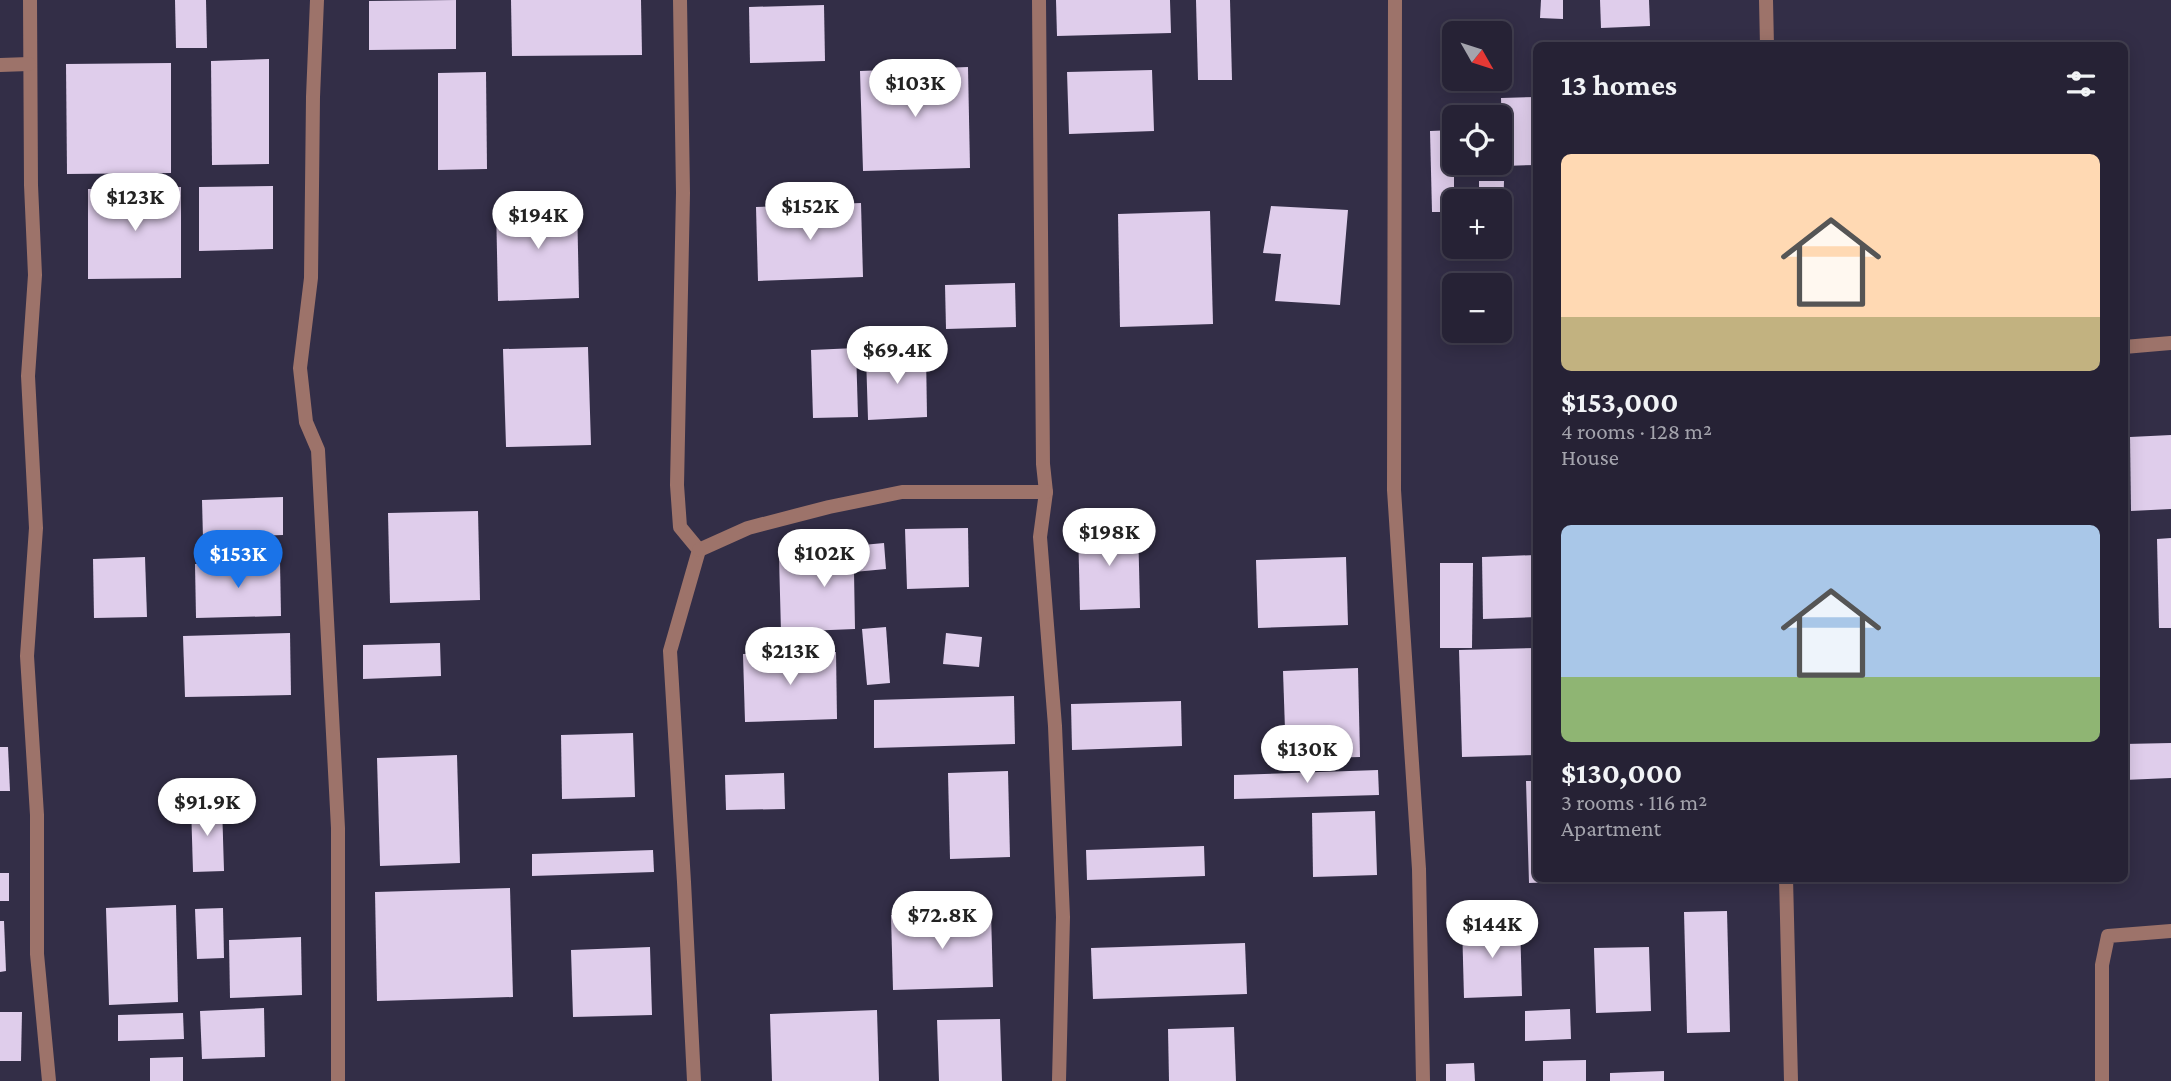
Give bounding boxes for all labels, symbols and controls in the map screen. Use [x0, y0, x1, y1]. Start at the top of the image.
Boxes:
north arrow [1442, 21, 1512, 91]
map controls [1442, 21, 1512, 343]
pin: $103K [866, 60, 964, 119]
icon: filters [2062, 65, 2100, 103]
text: 13 homes [1561, 68, 1677, 101]
text: $103K [885, 69, 945, 95]
button: locate [1442, 105, 1512, 175]
pin: $123K [86, 174, 184, 233]
pin: $152K [761, 182, 859, 242]
text: $123K [106, 183, 164, 209]
button: + [1442, 189, 1512, 259]
pin: $194K [489, 191, 587, 251]
text: $152K [781, 192, 839, 218]
icon: home [1768, 199, 1894, 325]
text: $194K [508, 201, 568, 227]
button: − [1442, 273, 1512, 343]
pin: $69.4K [840, 326, 954, 386]
text: $69.4K [863, 336, 931, 362]
text: $153,000 [1561, 385, 1679, 418]
text: 4 rooms · 128 m² [1561, 418, 1712, 444]
text: House [1561, 444, 1619, 470]
pin: $198K [1060, 508, 1158, 568]
text: $198K [1079, 518, 1139, 544]
pin: $153K [189, 530, 287, 590]
pin: $102K [775, 530, 873, 589]
text: $102K [794, 539, 854, 565]
text: $153K [210, 540, 266, 566]
icon: home [1768, 570, 1894, 696]
pin: $213K [741, 628, 839, 687]
text: $213K [761, 637, 819, 663]
pin: $130K [1258, 726, 1356, 785]
text: $130K [1277, 735, 1337, 761]
text: $130,000 [1561, 756, 1682, 789]
pin: $91.9K [150, 778, 264, 838]
text: $91.9K [174, 788, 240, 814]
text: 3 rooms · 116 m² [1561, 789, 1707, 815]
text: Apartment [1561, 815, 1661, 841]
pin: $72.8K [885, 892, 999, 951]
pin: $144K [1443, 900, 1541, 960]
text: $72.8K [908, 901, 976, 927]
text: $144K [1462, 910, 1522, 936]

